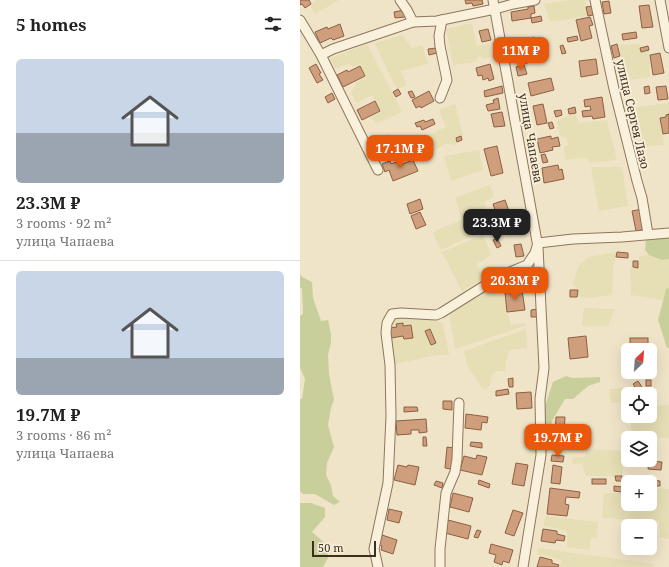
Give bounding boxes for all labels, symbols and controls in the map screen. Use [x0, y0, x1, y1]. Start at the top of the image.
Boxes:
text: 5 homes [16, 13, 86, 36]
icon: filters [262, 13, 284, 35]
pin: 11M ₽ [493, 37, 549, 71]
text: 11M ₽ [502, 41, 540, 59]
street label: улица Сергея Лазо [612, 58, 654, 170]
icon: home [114, 85, 186, 157]
street label: улица Чапаева [515, 92, 547, 184]
pin: 17.1M ₽ [363, 135, 437, 169]
text: 17.1M ₽ [375, 139, 425, 157]
text: 23.3M ₽ [16, 191, 80, 214]
pin: 23.3M ₽ [460, 209, 534, 243]
text: 23.3M ₽ [472, 213, 522, 231]
text: 3 rooms · 92 m² [16, 214, 111, 232]
text: улица Чапаева [16, 232, 114, 250]
pin: 20.3M ₽ [478, 267, 552, 301]
text: 20.3M ₽ [490, 271, 540, 289]
icon: home [114, 297, 186, 369]
north arrow [621, 343, 657, 379]
map controls [621, 343, 657, 555]
button: locate [621, 387, 657, 423]
text: 19.7M ₽ [16, 403, 80, 426]
pin: 19.7M ₽ [521, 424, 595, 458]
text: 3 rooms · 86 m² [16, 426, 111, 444]
text: 19.7M ₽ [533, 428, 583, 446]
button: layers [621, 431, 657, 467]
text: улица Чапаева [16, 444, 114, 462]
button: + [621, 475, 657, 511]
button: − [621, 519, 657, 555]
scale bar [312, 539, 376, 558]
text: 50 m [318, 540, 344, 555]

